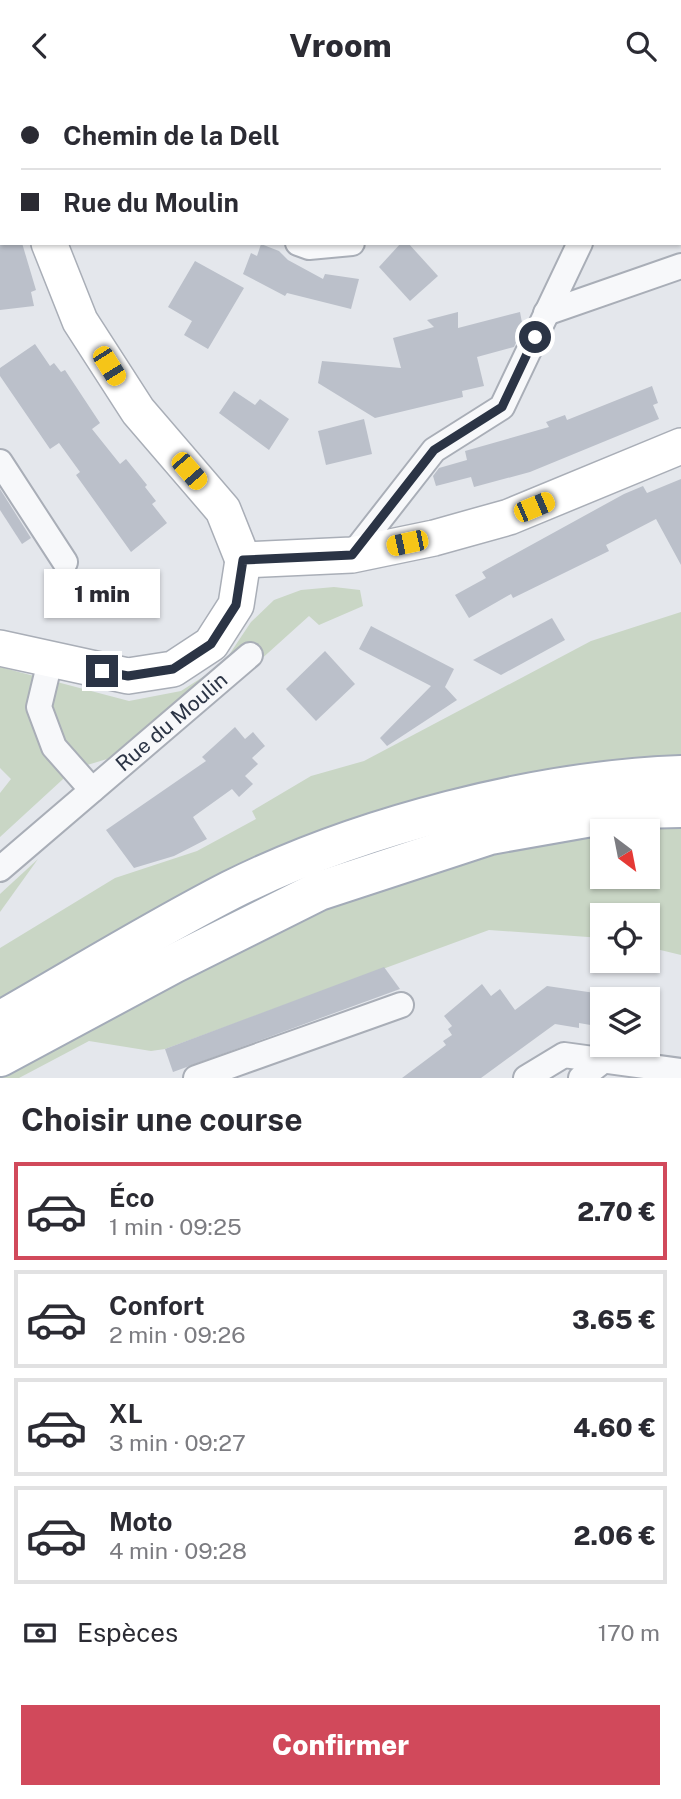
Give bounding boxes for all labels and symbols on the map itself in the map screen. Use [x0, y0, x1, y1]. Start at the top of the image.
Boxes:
route start [519, 321, 551, 353]
car [89, 343, 130, 389]
car [168, 448, 211, 494]
car [511, 489, 558, 525]
car [385, 528, 430, 558]
callout: 1 min [44, 569, 160, 619]
route end [86, 655, 118, 687]
street label: Rue du Moulin [110, 667, 232, 776]
north arrow [590, 819, 660, 889]

